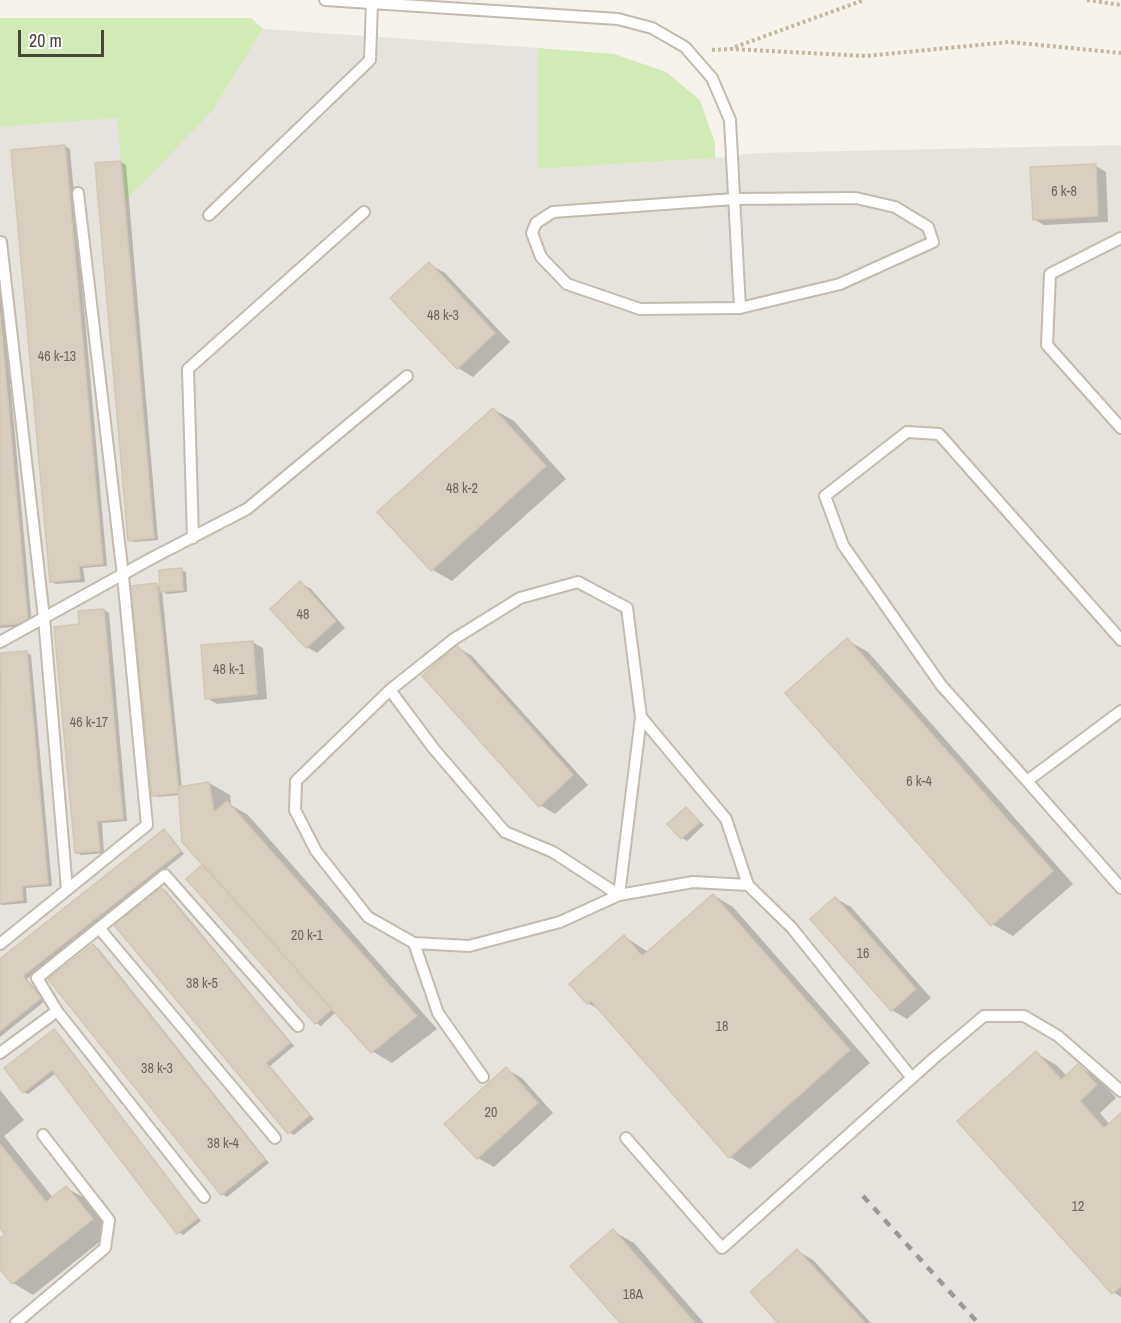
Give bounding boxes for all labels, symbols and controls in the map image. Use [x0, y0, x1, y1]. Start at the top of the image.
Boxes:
scale bar [21, 18, 106, 56]
text: 20 m [29, 28, 62, 53]
house number: 6 k-8 [1051, 184, 1077, 200]
house number: 48 k-3 [427, 308, 459, 324]
house number: 46 k-13 [38, 349, 76, 365]
house number: 48 k-2 [446, 481, 478, 497]
house number: 48 [297, 607, 309, 623]
house number: 48 k-1 [213, 662, 245, 678]
house number: 46 k-17 [70, 715, 108, 731]
house number: 6 k-4 [906, 774, 932, 790]
house number: 20 k-1 [291, 928, 323, 944]
house number: 16 [857, 946, 869, 962]
house number: 38 k-5 [186, 976, 218, 992]
house number: 18 [716, 1019, 728, 1035]
house number: 38 k-3 [141, 1061, 173, 1077]
house number: 20 [485, 1105, 497, 1121]
house number: 38 k-4 [207, 1136, 239, 1152]
house number: 12 [1072, 1199, 1084, 1215]
house number: 18A [623, 1287, 643, 1303]

